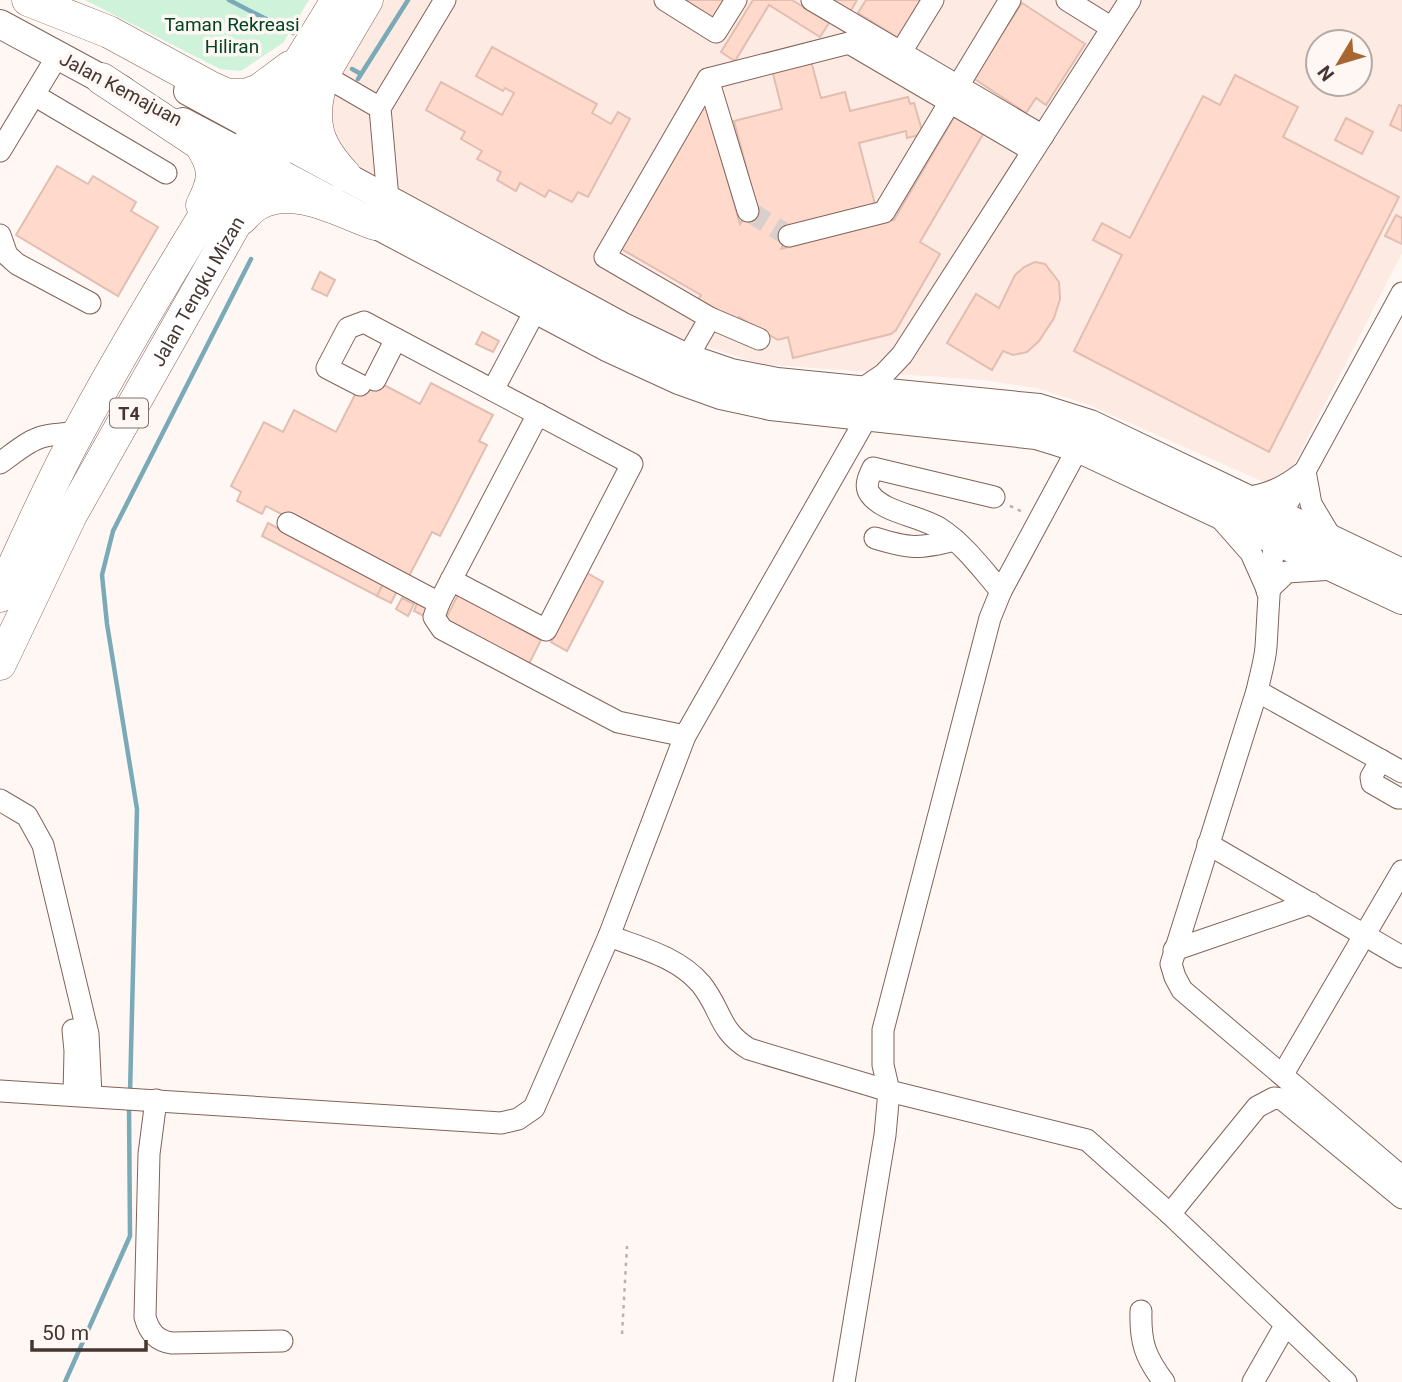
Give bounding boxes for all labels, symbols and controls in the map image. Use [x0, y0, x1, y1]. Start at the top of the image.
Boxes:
park label: Taman Rekreasi Hiliran [164, 13, 300, 58]
north arrow [1304, 28, 1374, 98]
street label: Jalan Kemajuan [56, 47, 186, 131]
text: N [1313, 61, 1339, 86]
street label: Jalan Tengku Mizan [146, 212, 249, 370]
road number: T4 [110, 398, 148, 428]
scale bar [32, 1308, 145, 1352]
text: 50 m [42, 1321, 89, 1345]

